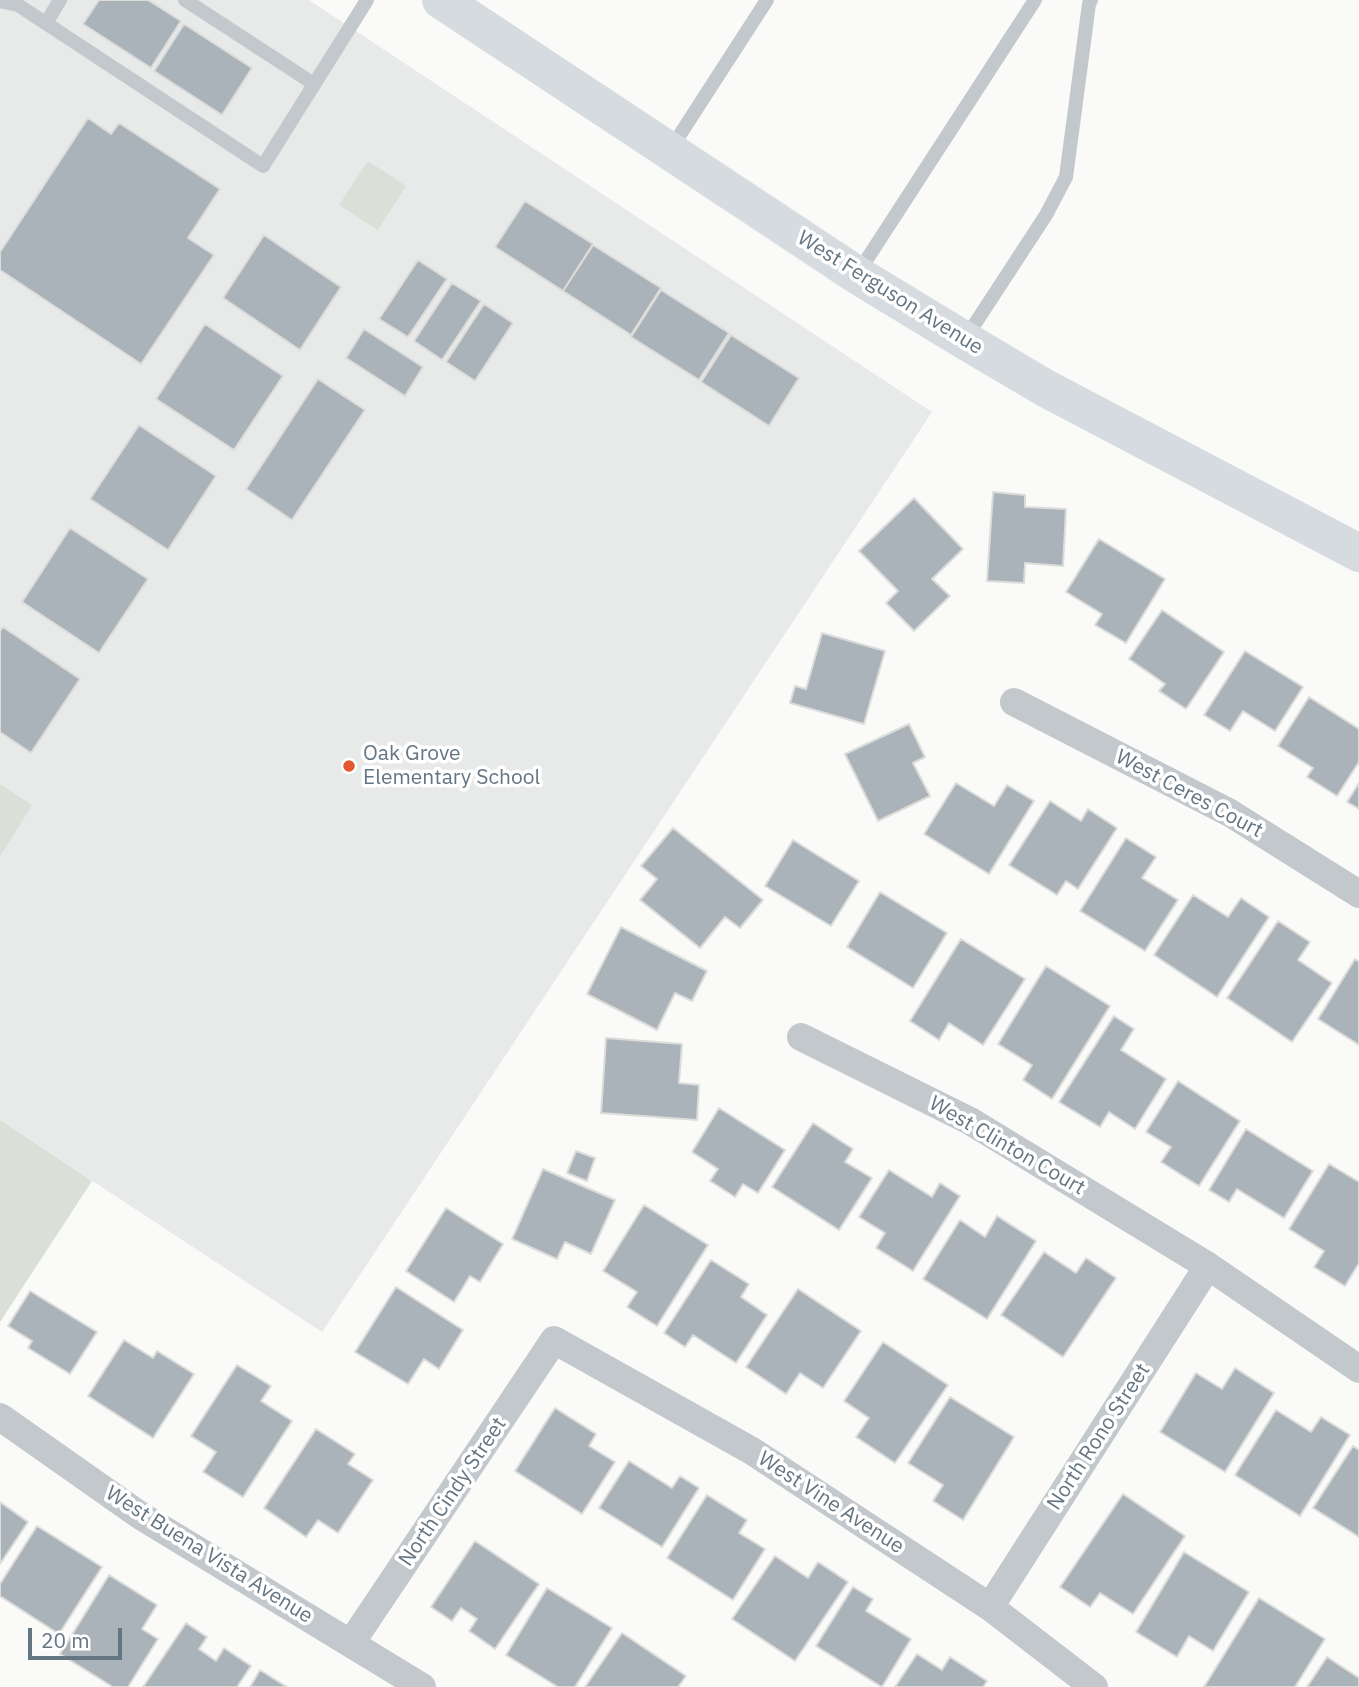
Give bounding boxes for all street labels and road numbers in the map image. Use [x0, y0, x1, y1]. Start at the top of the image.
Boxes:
street label: West Ferguson Avenue [792, 226, 988, 360]
street label: West Ceres Court [1111, 745, 1267, 843]
street label: West Clinton Court [924, 1091, 1090, 1201]
street label: North Rono Street [1042, 1359, 1156, 1515]
street label: North Cindy Street [394, 1413, 512, 1571]
street label: West Vine Avenue [753, 1446, 909, 1560]
street label: West Buena Vista Avenue [101, 1481, 317, 1629]

